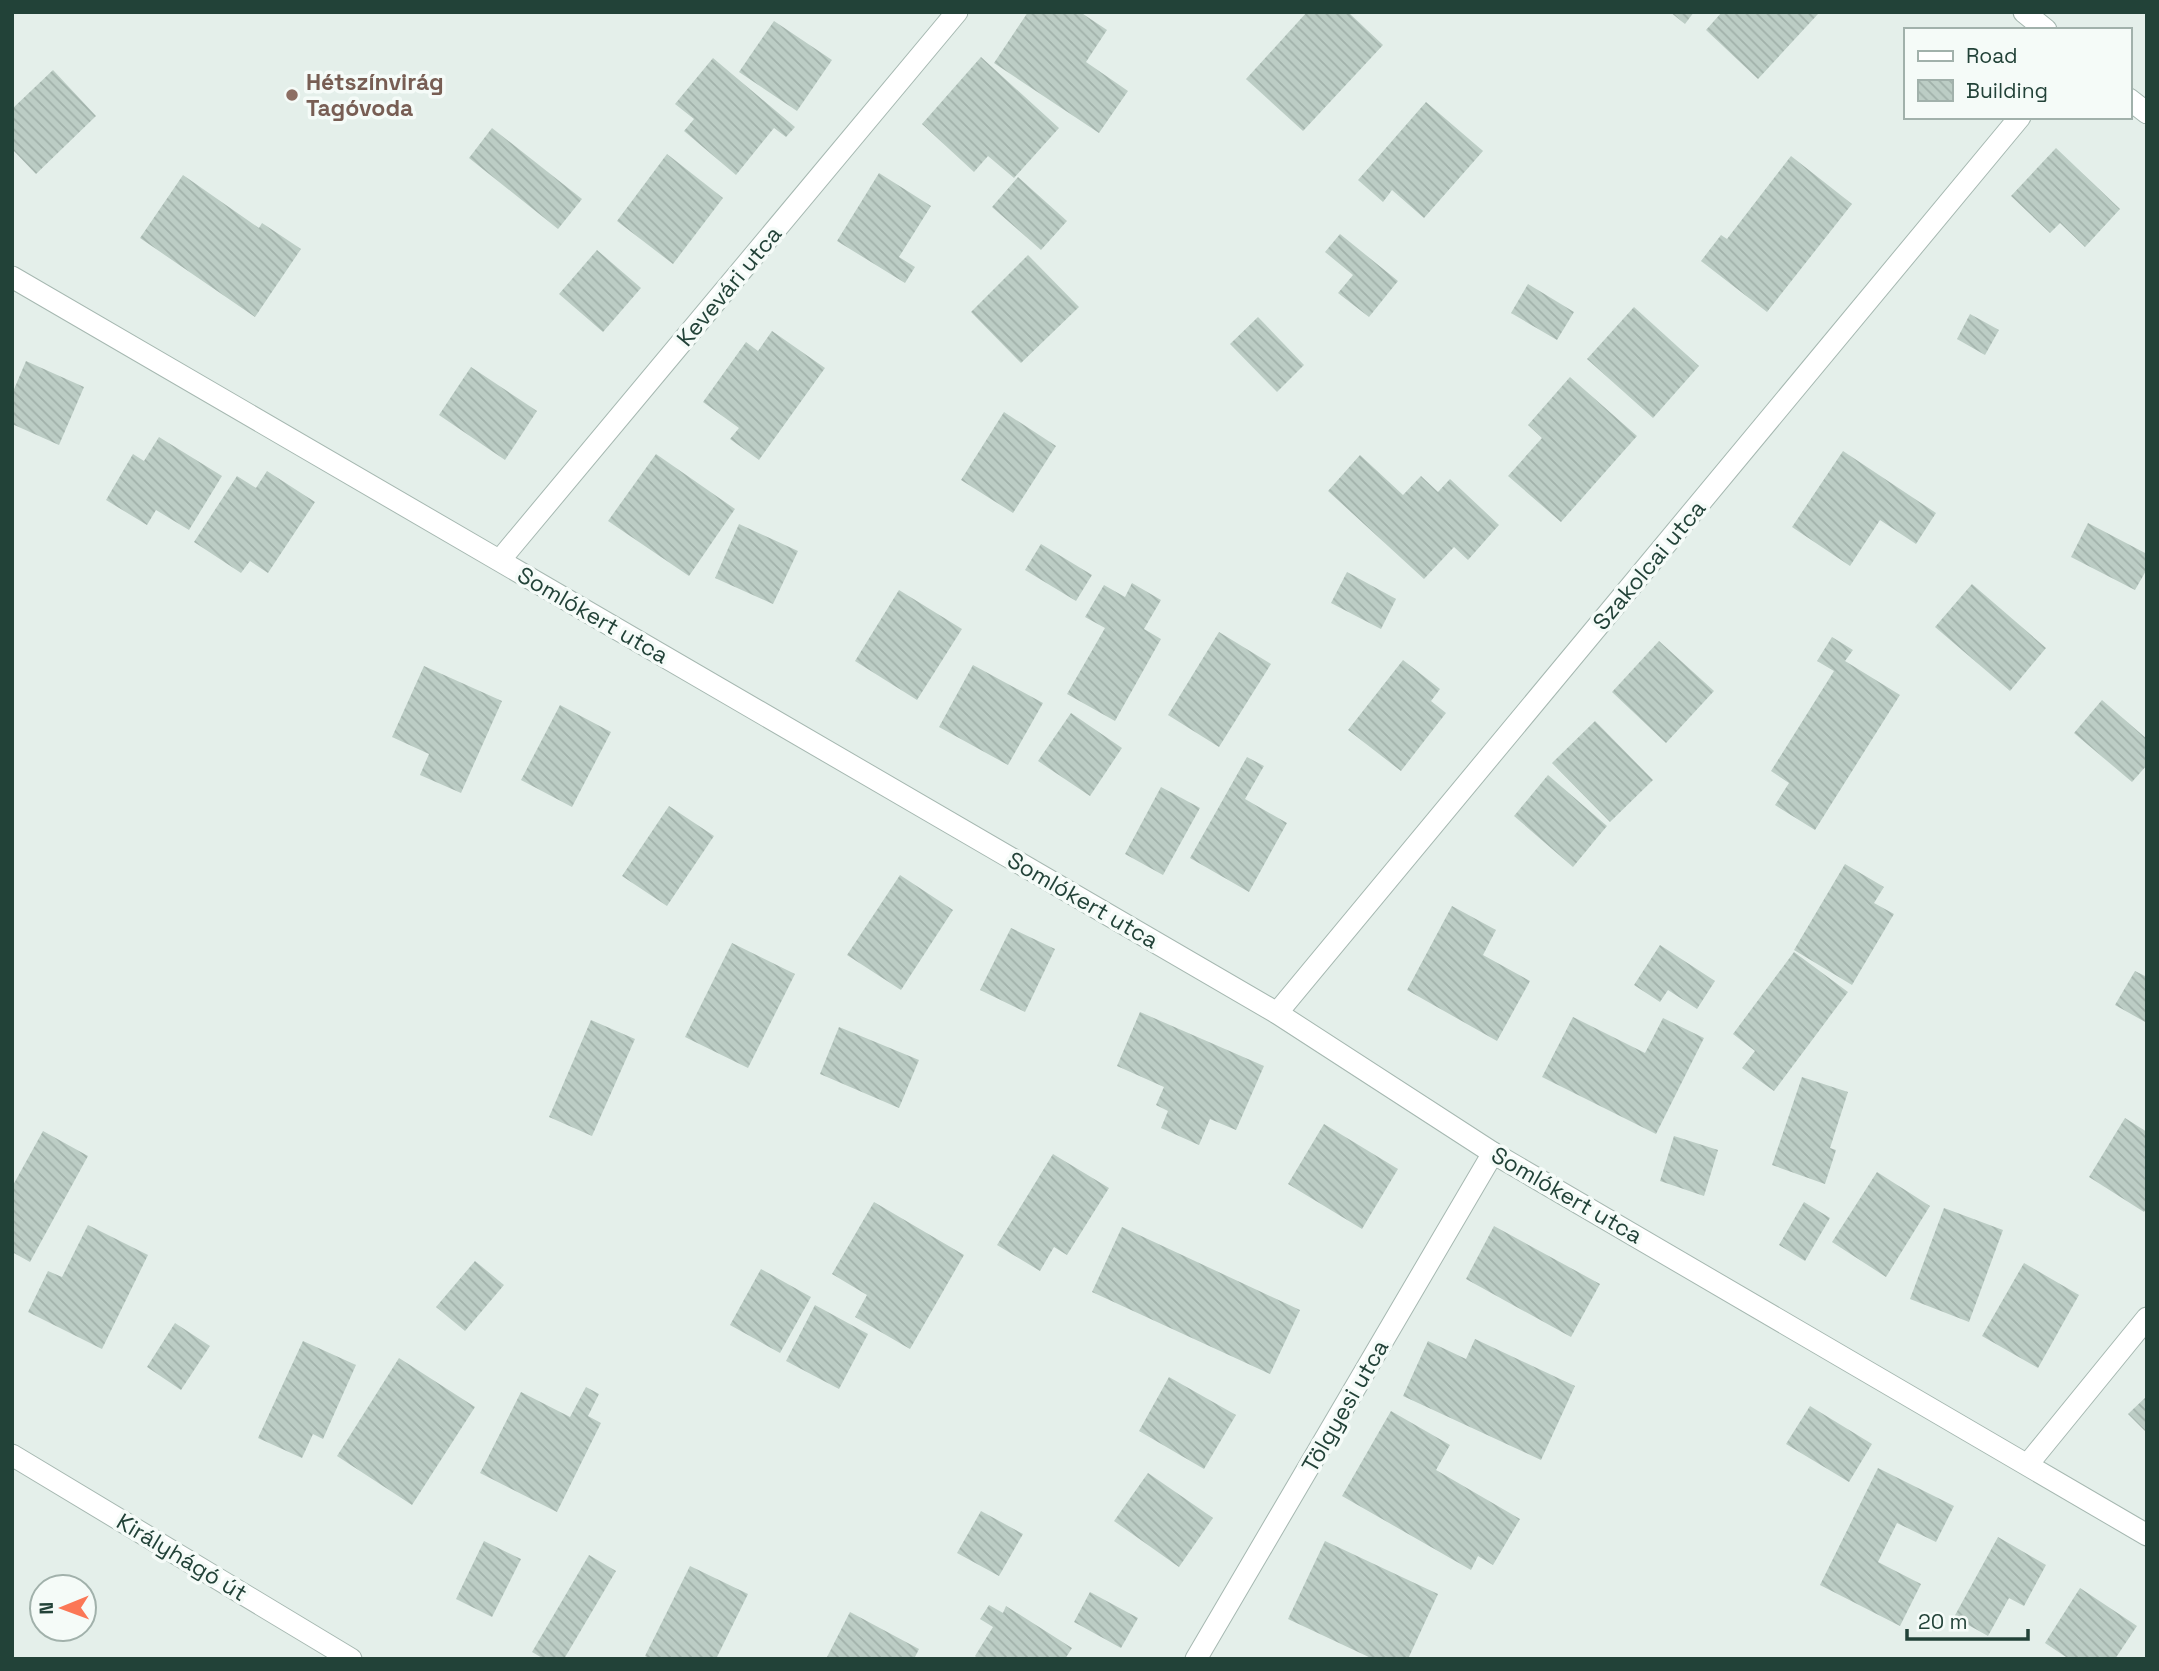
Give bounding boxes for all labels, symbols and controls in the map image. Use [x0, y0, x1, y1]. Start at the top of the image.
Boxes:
legend [1904, 28, 2131, 119]
text: Road [1966, 42, 2018, 69]
place label: Hétszínvirág Tagóvoda [306, 67, 444, 123]
text: Building [1966, 77, 2048, 104]
marker: Hétszínvirág Tagóvoda [284, 87, 300, 103]
street label: Kevevári utca [670, 219, 788, 353]
street label: Szakolcai utca [1586, 494, 1712, 636]
street label: Somlókert utca [512, 560, 674, 670]
street label: Somlókert utca [1002, 845, 1164, 955]
street label: Somlókert utca [1486, 1140, 1648, 1250]
street label: Tölgyesi utca [1295, 1334, 1395, 1478]
street label: Királyhágó út [111, 1506, 253, 1608]
north arrow [28, 1573, 98, 1643]
scale bar [1907, 1598, 2028, 1642]
text: N [34, 1602, 59, 1615]
text: 20 m [1918, 1608, 1968, 1635]

